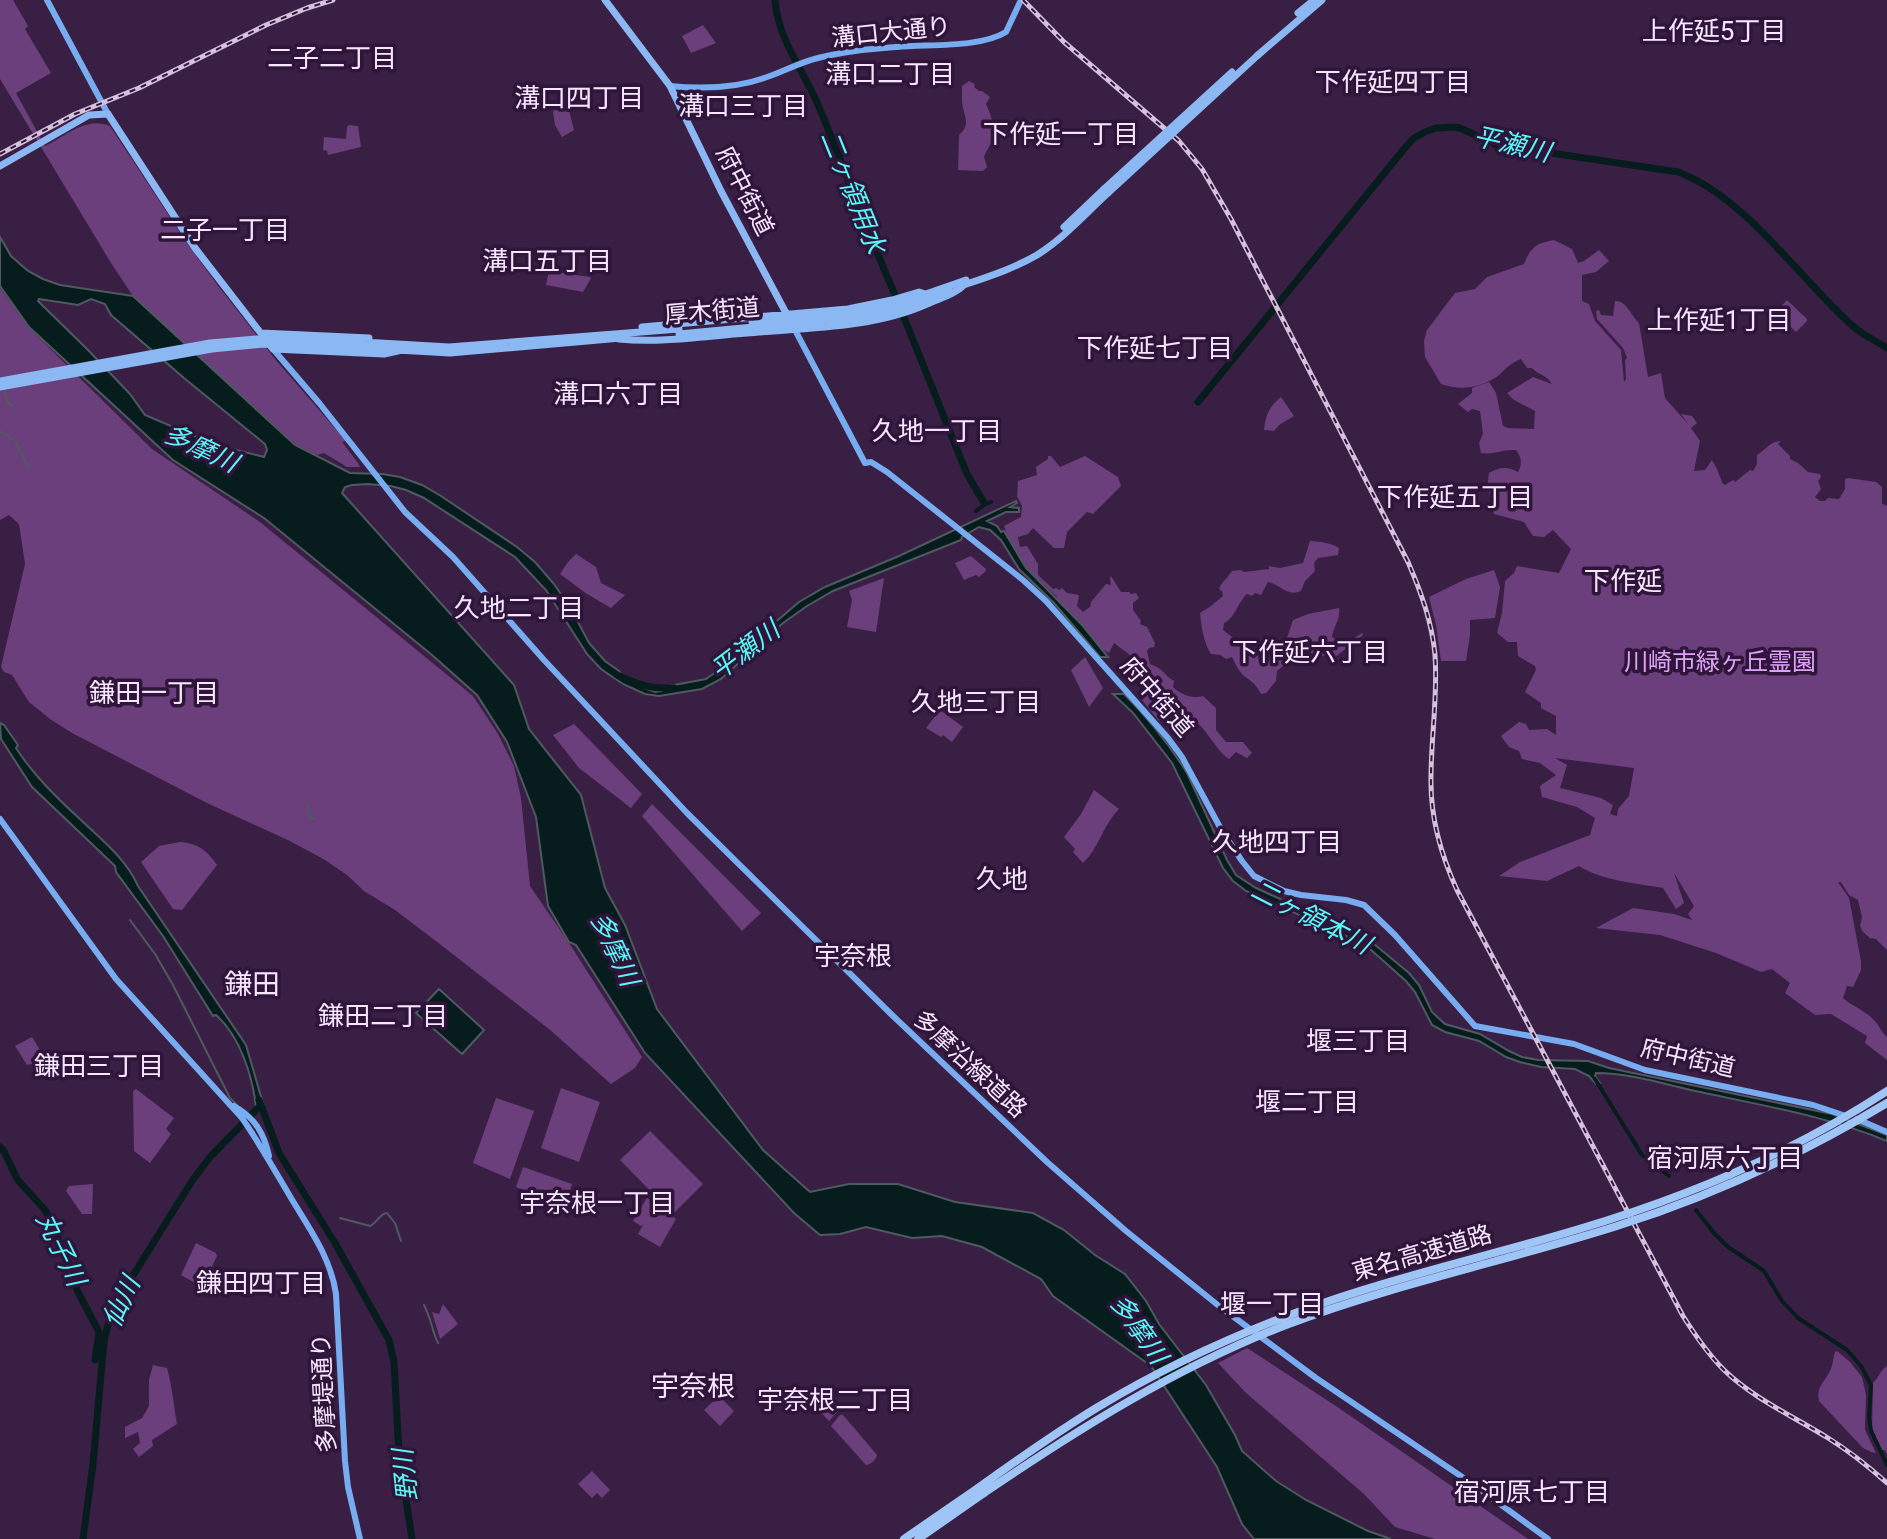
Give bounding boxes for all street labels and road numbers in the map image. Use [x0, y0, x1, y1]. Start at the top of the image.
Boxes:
street label: 溝口大通り [830, 12, 952, 52]
street label: 府中街道 [711, 142, 779, 240]
street label: 厚木街道 [663, 293, 761, 329]
street label: 府中街道 [1115, 652, 1199, 742]
street label: 多摩沿線道路 [908, 1005, 1032, 1123]
street label: 府中街道 [1638, 1034, 1738, 1082]
street label: 東名高速道路 [1349, 1220, 1495, 1286]
street label: 多摩堤通り [307, 1332, 341, 1454]

